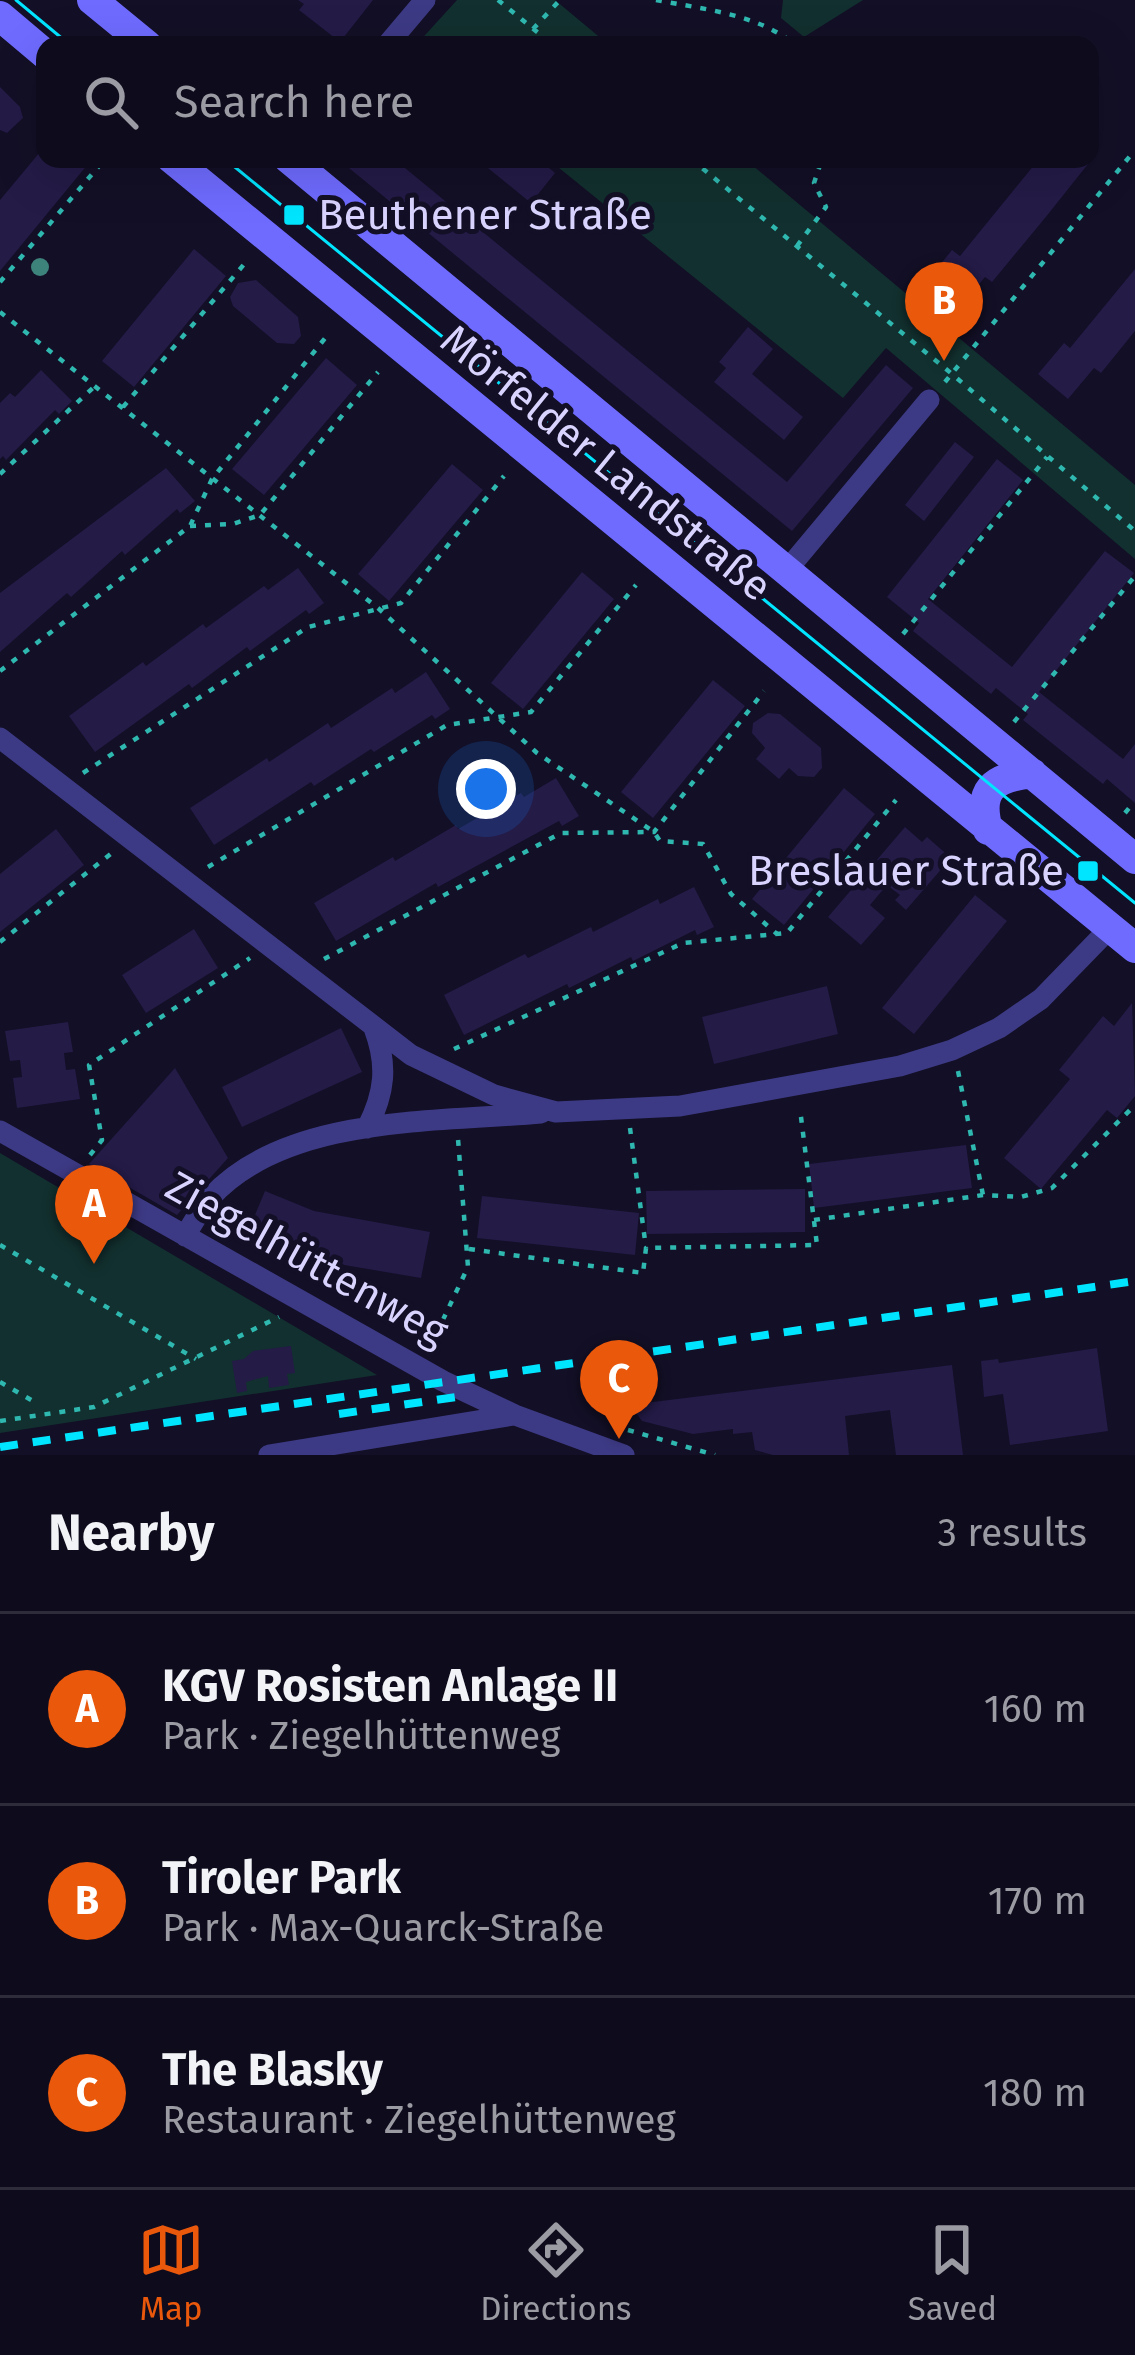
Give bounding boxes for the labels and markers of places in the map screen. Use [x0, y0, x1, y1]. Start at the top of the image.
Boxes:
place label: Beuthener Straße [318, 190, 652, 240]
marker: Beuthener Straße [281, 202, 307, 228]
pin: B [905, 262, 983, 361]
place label: Breslauer Straße [748, 846, 1064, 896]
marker: Breslauer Straße [1075, 858, 1101, 884]
pin: A [55, 1165, 133, 1264]
pin: C [580, 1340, 658, 1439]

